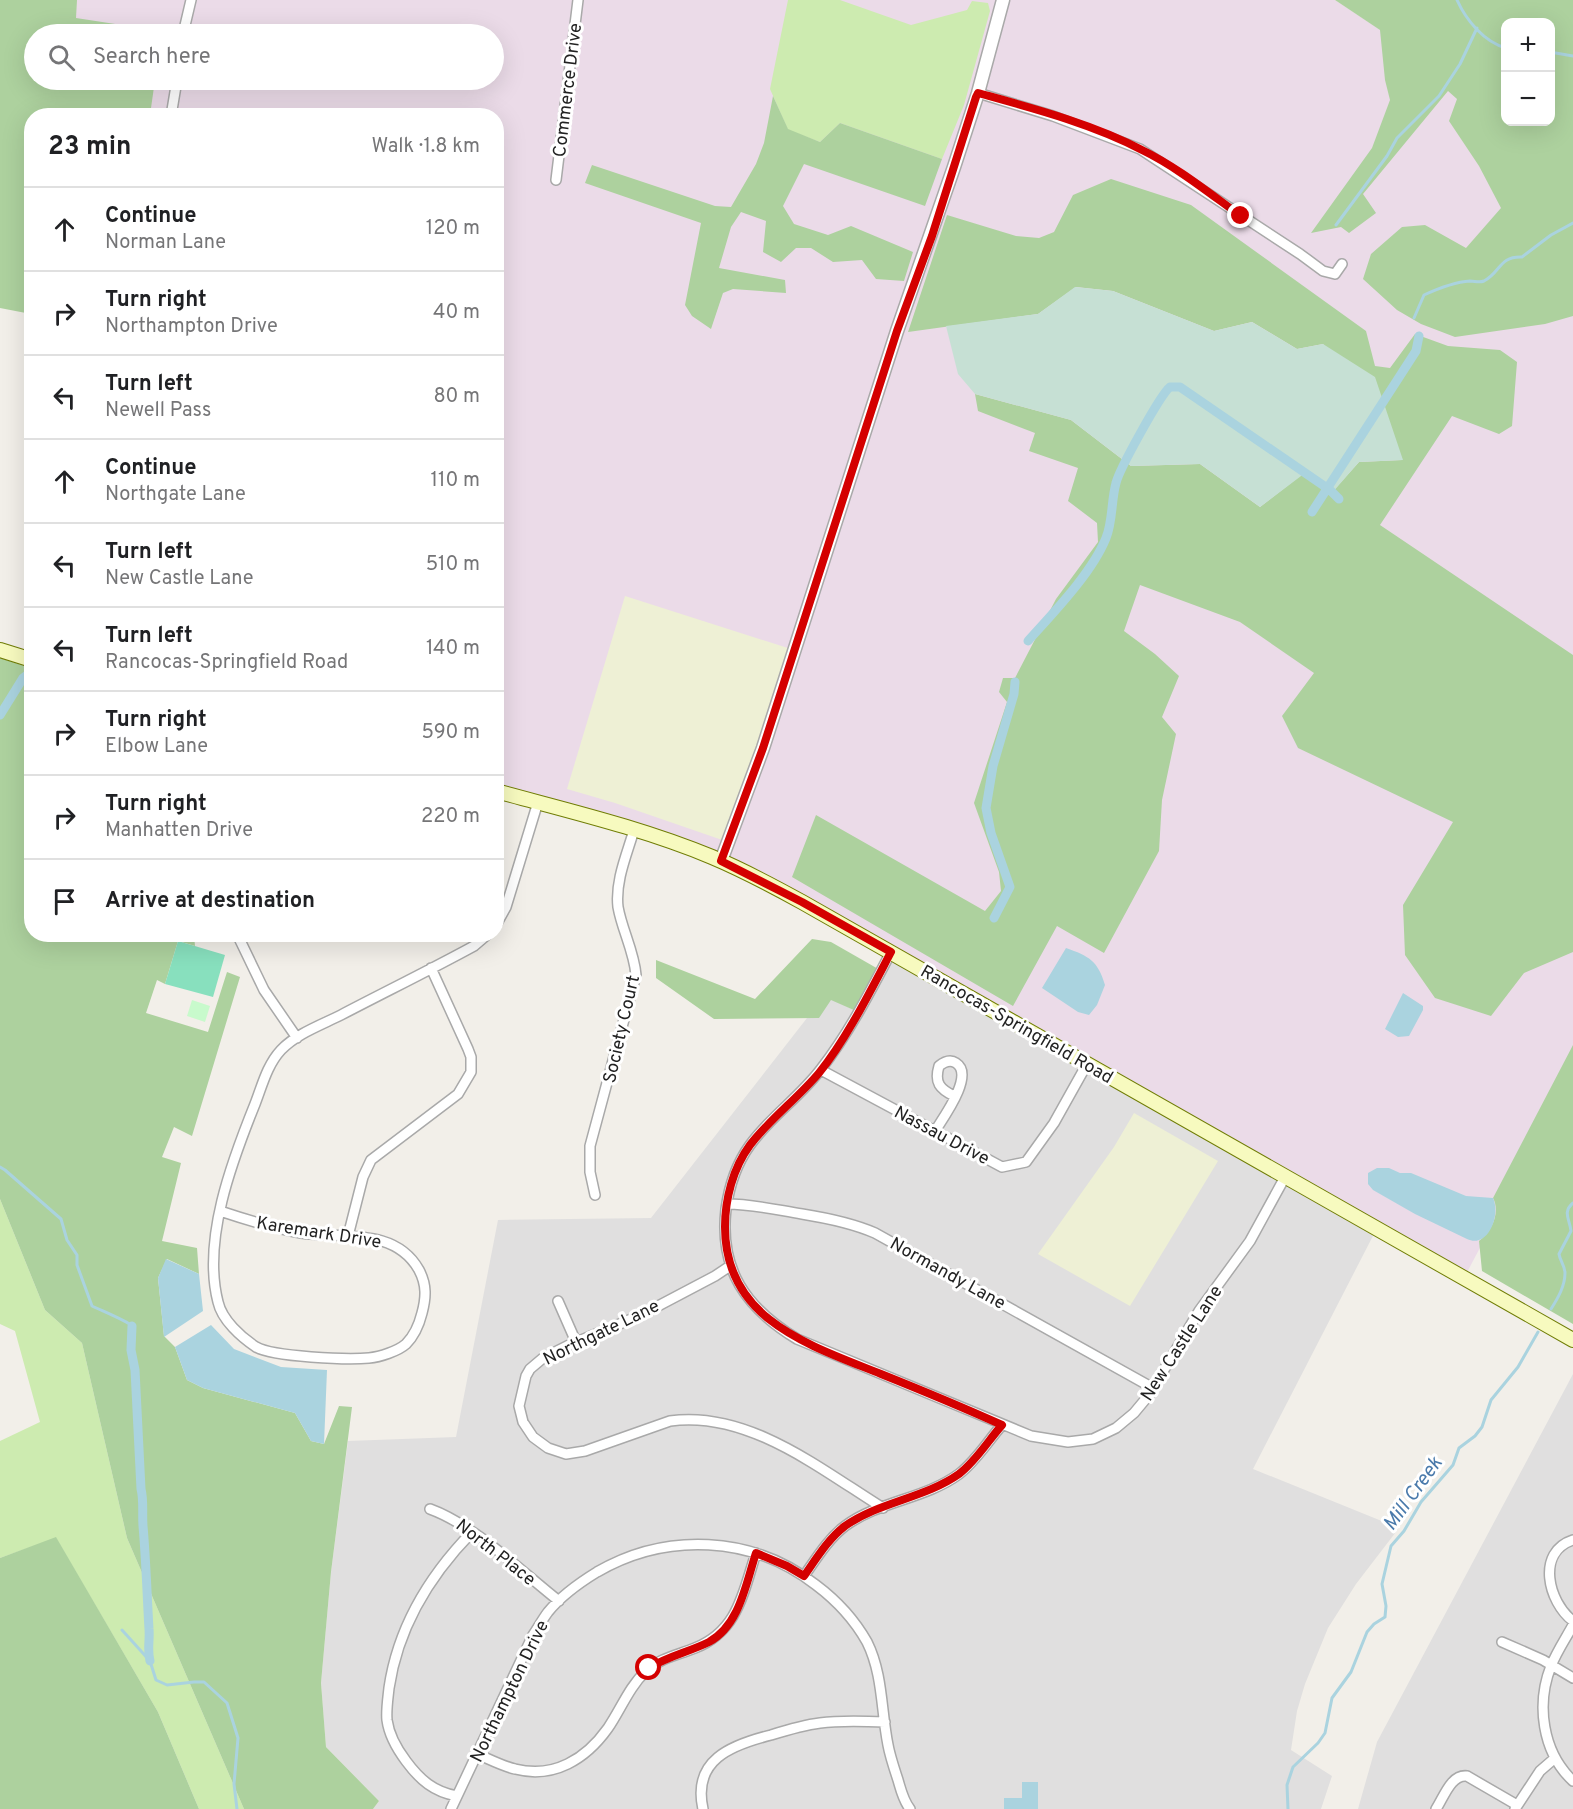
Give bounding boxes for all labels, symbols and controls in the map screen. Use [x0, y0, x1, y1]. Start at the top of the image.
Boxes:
map controls [1501, 18, 1555, 126]
button: + [1501, 18, 1555, 72]
street label: Commerce Drive [549, 22, 588, 158]
search box [24, 24, 504, 90]
icon: search [45, 41, 78, 74]
text: Search here [93, 44, 211, 71]
button: − [1501, 72, 1555, 126]
text: 23 min [48, 131, 132, 164]
text: Walk · 1.8 km [371, 134, 480, 160]
route end [1227, 202, 1253, 228]
text: Continue [105, 203, 196, 230]
icon: ahead [48, 213, 81, 246]
text: 120 m [426, 216, 480, 242]
text: Norman Lane [105, 230, 226, 256]
text: Turn right [105, 287, 207, 314]
icon: right [48, 297, 81, 330]
text: 40 m [433, 300, 480, 326]
text: Northampton Drive [105, 314, 278, 340]
text: Turn left [105, 371, 193, 398]
icon: left [48, 381, 81, 414]
text: 80 m [434, 384, 480, 410]
text: Newell Pass [105, 398, 211, 424]
text: Continue [105, 455, 196, 482]
icon: ahead [48, 465, 81, 498]
text: 110 m [431, 468, 480, 494]
text: Northgate Lane [105, 482, 246, 508]
text: Turn left [105, 539, 193, 566]
icon: left [48, 549, 81, 582]
text: 510 m [426, 552, 480, 578]
text: New Castle Lane [105, 566, 254, 592]
text: Turn left [105, 623, 193, 650]
icon: left [48, 633, 81, 666]
text: 140 m [426, 636, 480, 662]
text: Rancocas-Springfield Road [105, 650, 348, 676]
text: Turn right [105, 707, 207, 734]
icon: right [48, 717, 81, 750]
text: 590 m [422, 720, 480, 746]
text: Elbow Lane [105, 734, 208, 760]
text: Turn right [105, 791, 207, 818]
icon: right [48, 801, 81, 834]
text: 220 m [421, 804, 480, 830]
text: Manhatten Drive [105, 818, 253, 844]
icon: arrive [48, 885, 81, 918]
text: Arrive at destination [105, 888, 315, 915]
street label: Rancocas-Springfield Road [916, 961, 1117, 1090]
street label: Society Court [599, 973, 646, 1086]
street label: Nassau Drive [890, 1102, 993, 1171]
street label: Karemark Drive [255, 1212, 383, 1255]
street label: Normandy Lane [885, 1233, 1009, 1316]
street label: New Castle Lane [1136, 1281, 1228, 1406]
street label: Northgate Lane [540, 1295, 664, 1371]
water label: Mill Creek [1378, 1451, 1450, 1536]
street label: North Place [450, 1515, 540, 1592]
street label: Northampton Drive [466, 1617, 555, 1767]
route start [635, 1654, 661, 1680]

